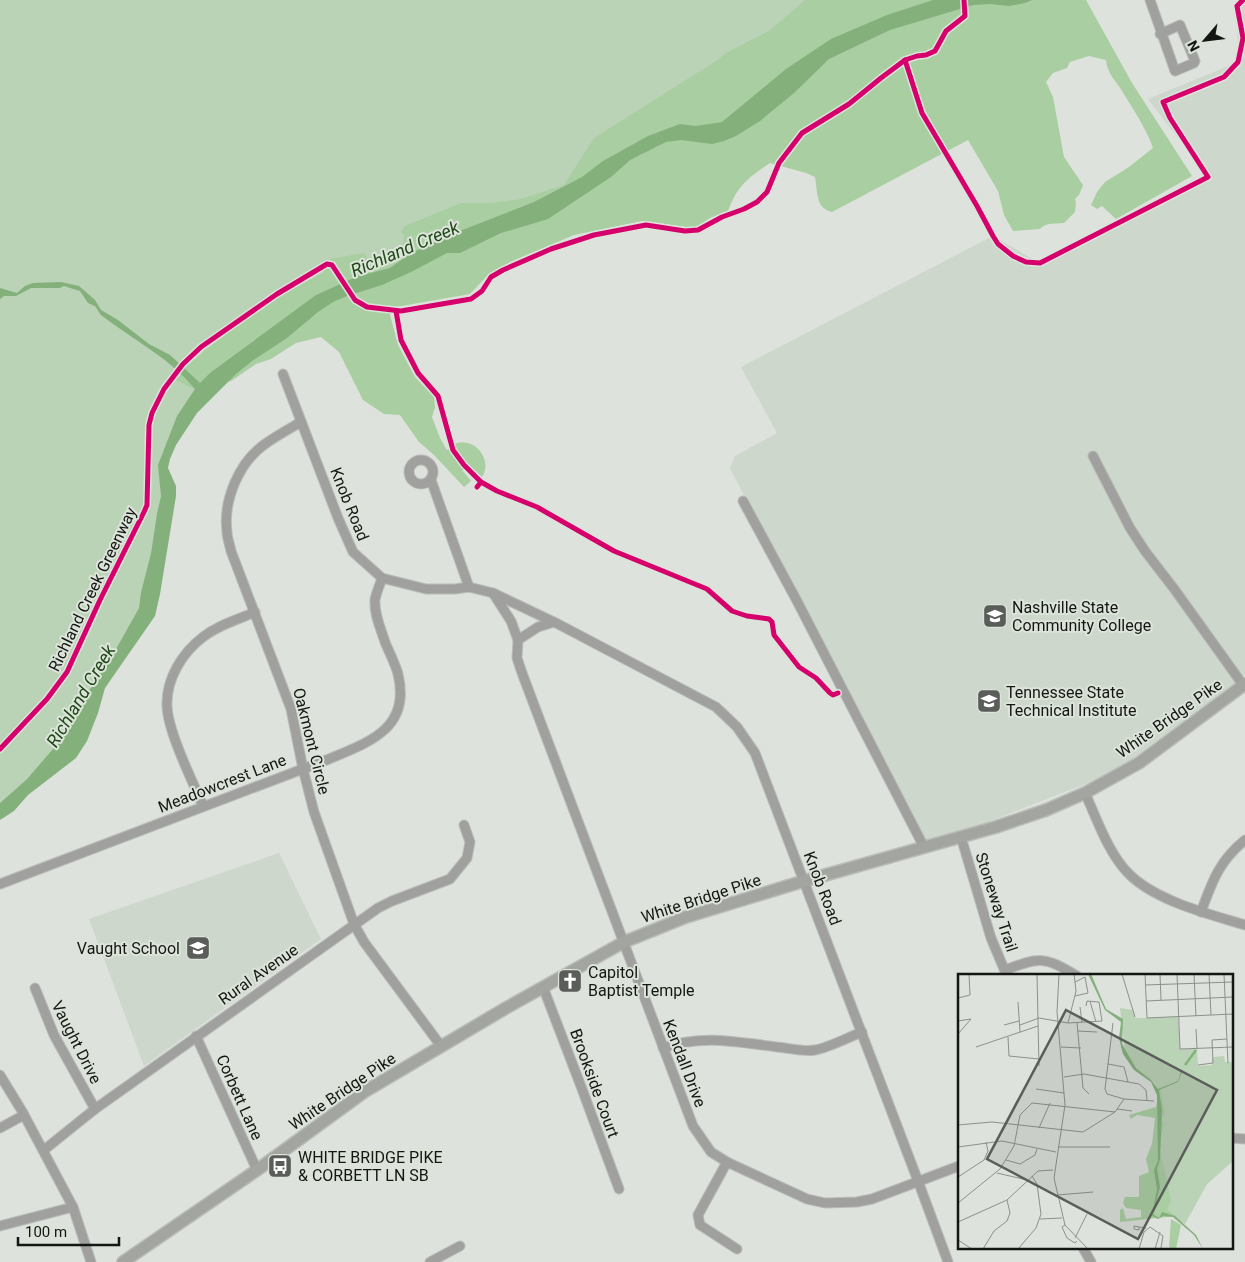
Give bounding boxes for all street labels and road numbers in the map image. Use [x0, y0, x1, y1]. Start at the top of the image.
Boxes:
street label: Knob Road [326, 465, 373, 544]
street label: Richland Creek Greenway [44, 504, 141, 674]
street label: White Bridge Pike [1113, 675, 1226, 762]
street label: Oakmont Circle [289, 686, 334, 796]
street label: Meadowcrest Lane [155, 750, 289, 817]
street label: Knob Road [800, 849, 845, 928]
street label: Stoneway Trail [972, 850, 1022, 954]
street label: White Bridge Pike [639, 870, 763, 927]
street label: Rural Avenue [215, 940, 302, 1009]
street label: Vaught Drive [48, 998, 106, 1087]
street label: Kendall Drive [659, 1017, 710, 1110]
street label: Brookside Court [566, 1026, 623, 1140]
street label: White Bridge Pike [285, 1049, 399, 1134]
street label: Corbett Lane [212, 1052, 267, 1143]

